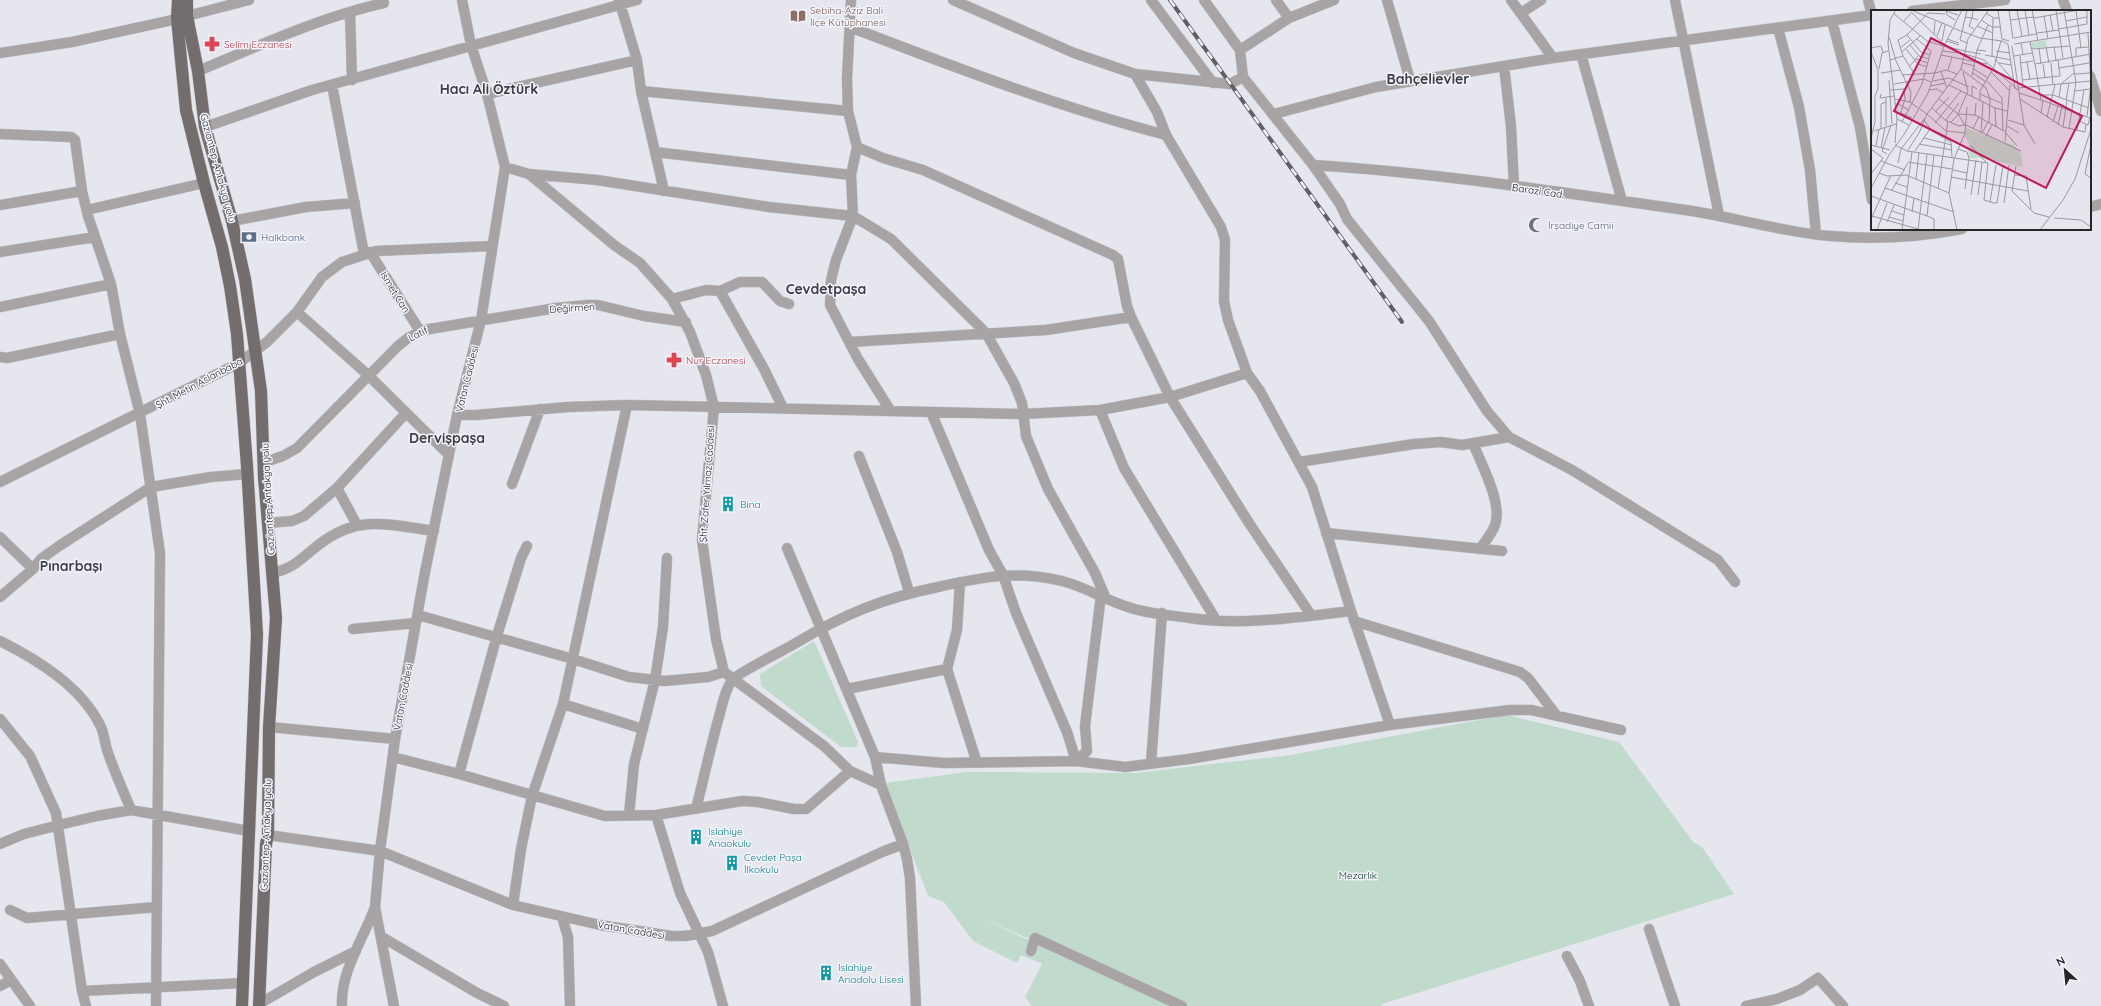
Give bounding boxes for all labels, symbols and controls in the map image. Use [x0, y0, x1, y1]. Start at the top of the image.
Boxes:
place label: Sebiha-Aziz Bali İlçe Kütüphanesi [810, 4, 886, 29]
library icon: Sebiha-Aziz Bali İlçe Kütüphanesi [789, 7, 807, 25]
inset map [1871, 10, 2091, 230]
pharmacy icon: Selim Eczanesi [203, 35, 221, 53]
place label: Selim Eczanesi [224, 38, 291, 51]
district label: Bahçelievler [1387, 70, 1469, 88]
district label: Hacı Ali Öztürk [440, 80, 538, 98]
street label: Gaziantep-Antakya yolu [197, 112, 239, 224]
street label: Barazi Cad. [1511, 181, 1565, 201]
mosque icon: İrşadiye Camii [1527, 216, 1545, 234]
place label: İrşadiye Camii [1548, 219, 1613, 232]
bank icon: Halkbank [240, 228, 258, 246]
place label: Halkbank [261, 231, 305, 244]
street label: İsmet Can [377, 269, 413, 315]
district label: Cevdetpaşa [786, 280, 866, 298]
street label: Değirmen [549, 300, 595, 316]
street label: Latif [406, 323, 430, 344]
street label: Vatan Caddesi [452, 345, 482, 413]
pharmacy icon: Nur Eczanesi [665, 351, 683, 369]
place label: Nur Eczanesi [686, 354, 745, 367]
street label: Şht. Metin Aslanbaba [153, 355, 245, 411]
street label: Şht. Zafer Yılmaz Caddesi [696, 425, 718, 543]
district label: Dervişpaşa [409, 429, 485, 447]
street label: Gaziantep-Antakya yolu [259, 443, 277, 555]
building icon: Bina [719, 495, 737, 513]
place label: Bina [740, 498, 761, 511]
district label: Pınarbaşı [40, 557, 102, 575]
street label: Vatan Caddesi [390, 663, 416, 731]
street label: Gaziantep-Antakya yolu [258, 779, 274, 891]
place label: Islahiye Anaokulu [708, 825, 751, 850]
building icon: Islahiye Anaokulu [687, 828, 705, 846]
place label: Cevdet Paşa İlkokulu [744, 851, 802, 876]
building icon: Cevdet Paşa İlkokulu [723, 854, 741, 872]
park label: Mezarlık [1339, 869, 1377, 882]
street label: Vatan Caddesi [597, 918, 665, 942]
north arrow [2045, 950, 2085, 990]
text: N [2054, 953, 2067, 969]
place label: Islahiye Anadolu Lisesi [838, 961, 904, 986]
building icon: Islahiye Anadolu Lisesi [817, 964, 835, 982]

